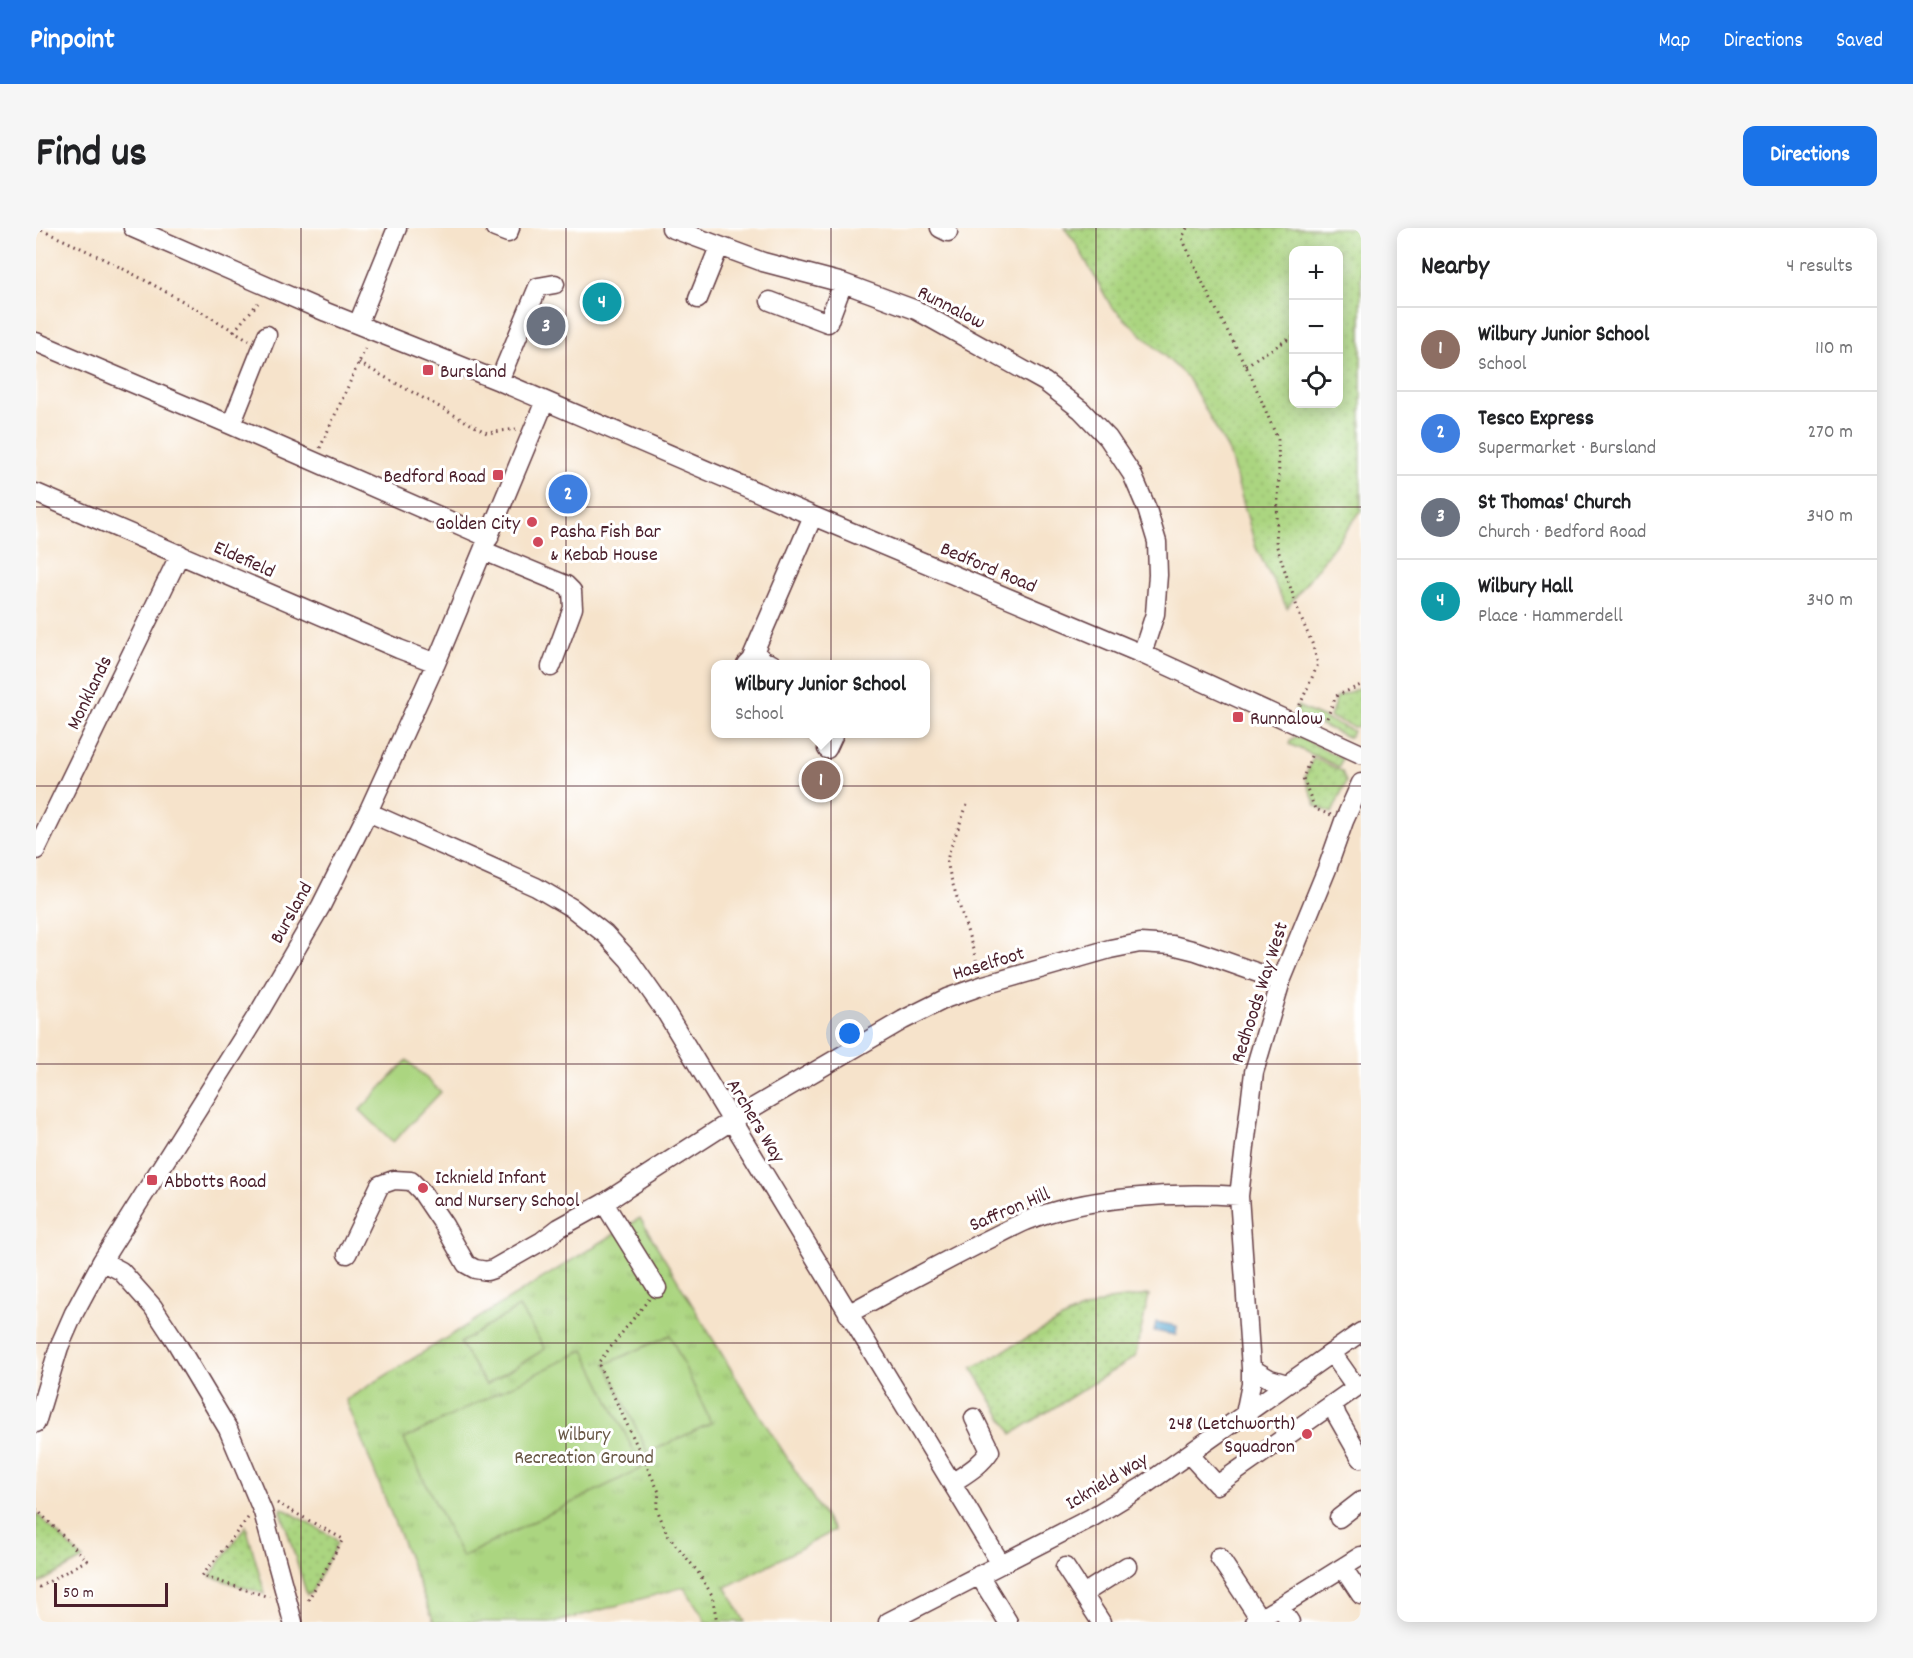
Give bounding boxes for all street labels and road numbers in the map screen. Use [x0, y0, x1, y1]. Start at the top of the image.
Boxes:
street label: Runnalow [912, 280, 990, 338]
street label: Eldefield [209, 535, 279, 587]
street label: Bedford Road [935, 536, 1040, 602]
street label: Monklands [61, 652, 121, 735]
street label: Bursland [264, 877, 321, 949]
street label: Redhoods Way West [1225, 919, 1297, 1067]
street label: Haselfoot [949, 941, 1028, 989]
street label: Archers Way [718, 1074, 791, 1170]
street label: Saffron Hill [965, 1181, 1055, 1240]
street label: Icknield Way [1061, 1446, 1155, 1518]

